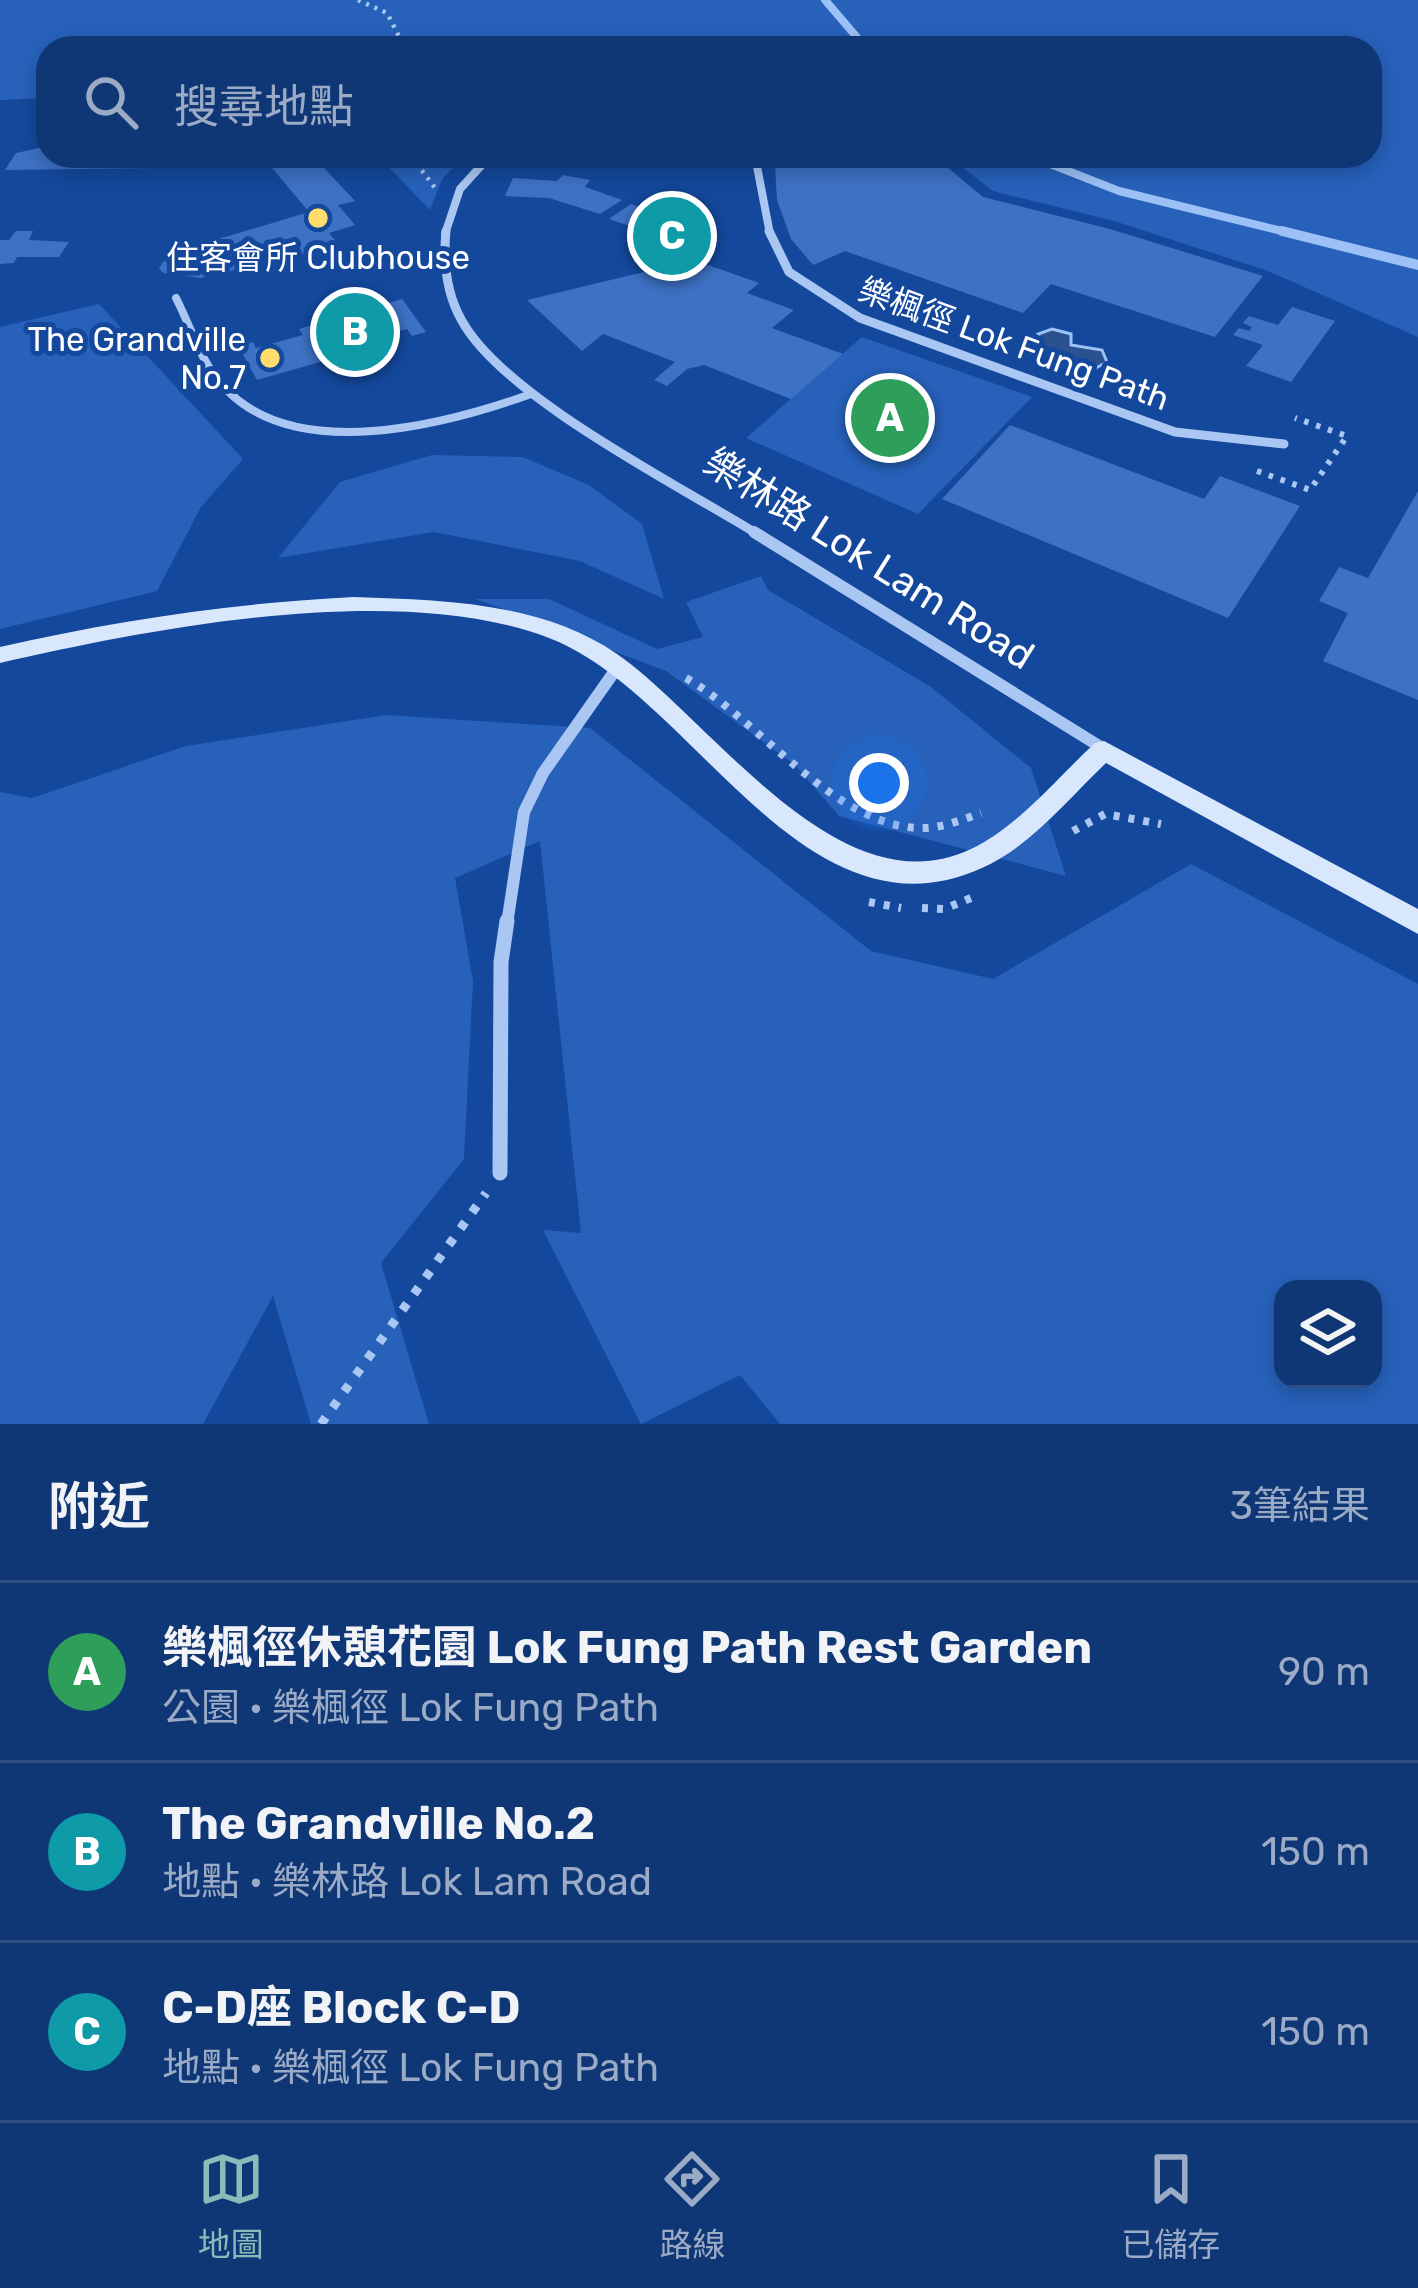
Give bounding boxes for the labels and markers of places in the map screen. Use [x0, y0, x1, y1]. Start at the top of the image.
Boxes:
pin: C [633, 191, 711, 281]
marker: 住客會所 Clubhouse [305, 205, 331, 231]
place label: 住客會所 Clubhouse [166, 238, 470, 277]
pin: B [316, 287, 394, 377]
place label: The Grandville No.7 [28, 320, 246, 397]
marker: The Grandville No.7 [257, 345, 283, 371]
pin: A [851, 373, 929, 463]

